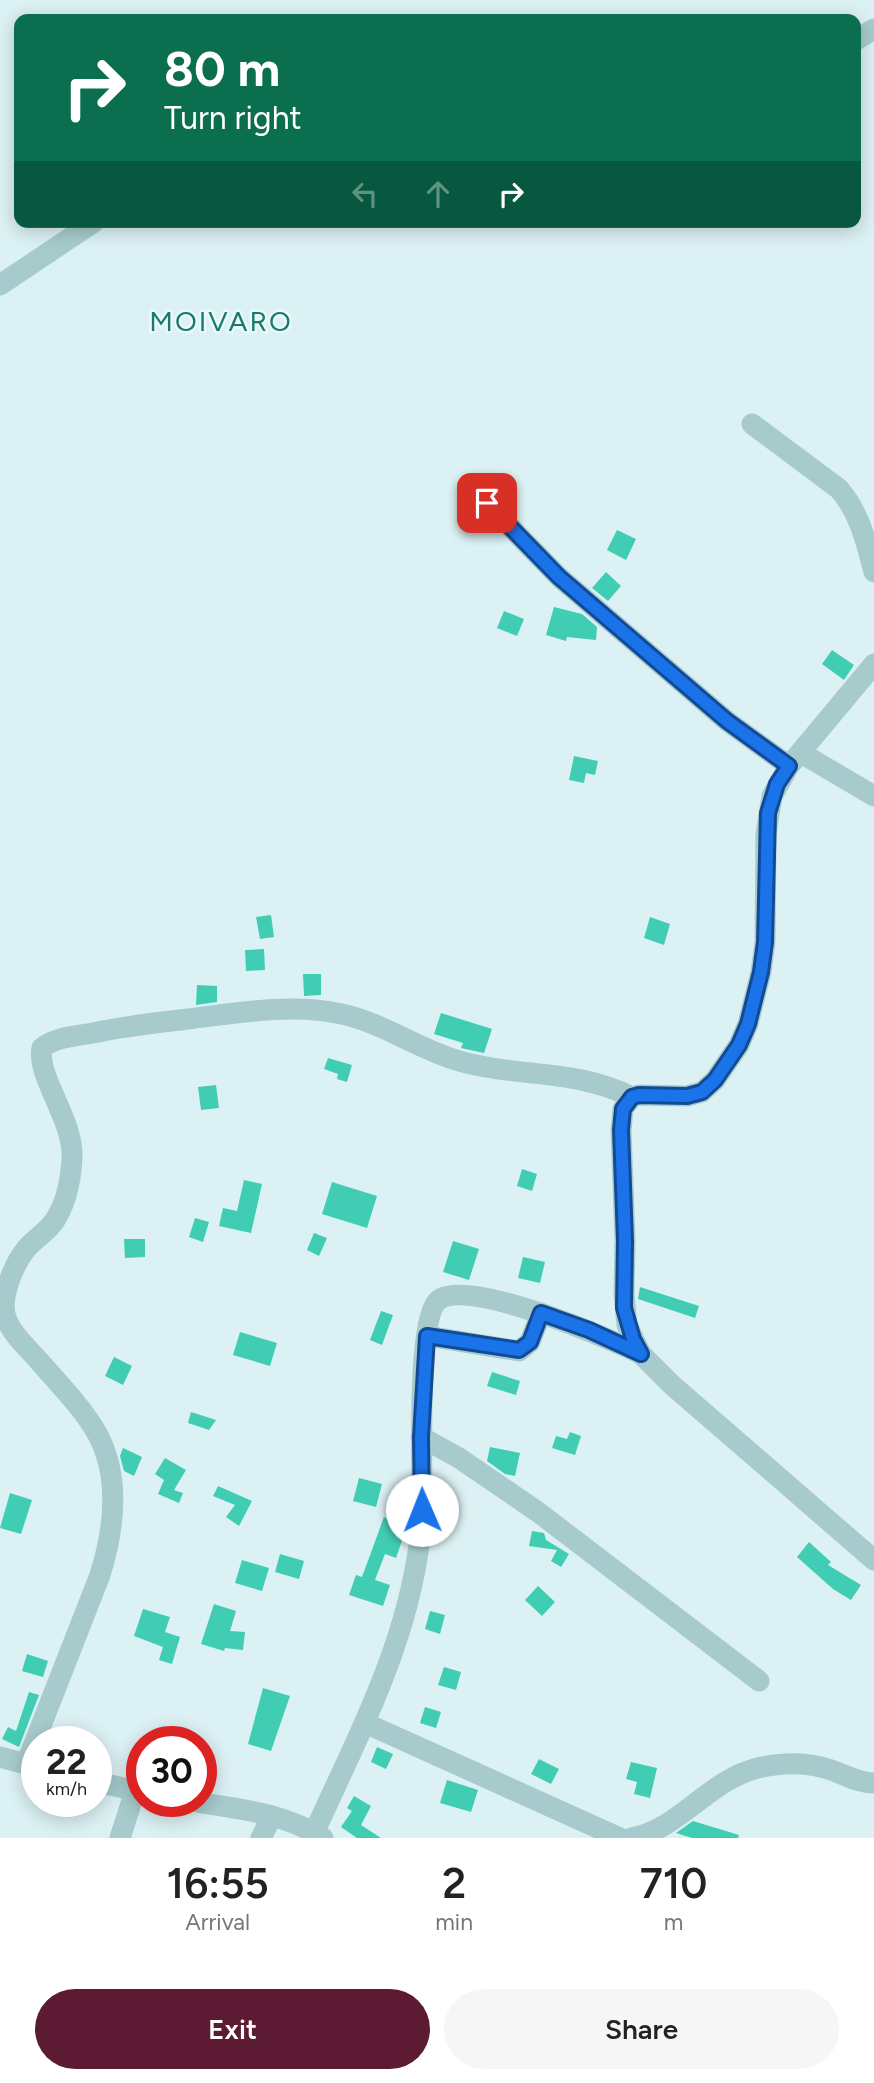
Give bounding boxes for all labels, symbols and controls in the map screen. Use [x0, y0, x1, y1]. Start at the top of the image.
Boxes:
text: 80 m [164, 39, 280, 98]
icon: right [49, 42, 140, 133]
text: Turn right [164, 99, 302, 137]
icon: left [346, 175, 384, 213]
icon: ahead [419, 175, 457, 213]
icon: right [492, 175, 530, 213]
district label: MOIVARO [149, 304, 293, 338]
pin [457, 473, 517, 533]
icon: arrive [468, 484, 506, 522]
position arrow [385, 1473, 459, 1547]
speed limit sign: 30 [126, 1726, 217, 1817]
text: 22 [46, 1741, 87, 1783]
text: km/h [46, 1778, 87, 1800]
text: 16:55 [167, 1858, 269, 1909]
text: 2 [442, 1858, 466, 1909]
text: 710 [640, 1858, 707, 1909]
text: Arrival [185, 1908, 250, 1936]
text: min [435, 1908, 473, 1936]
text: m [664, 1908, 683, 1936]
button: Exit [35, 1989, 430, 2069]
button: Share [444, 1989, 839, 2069]

